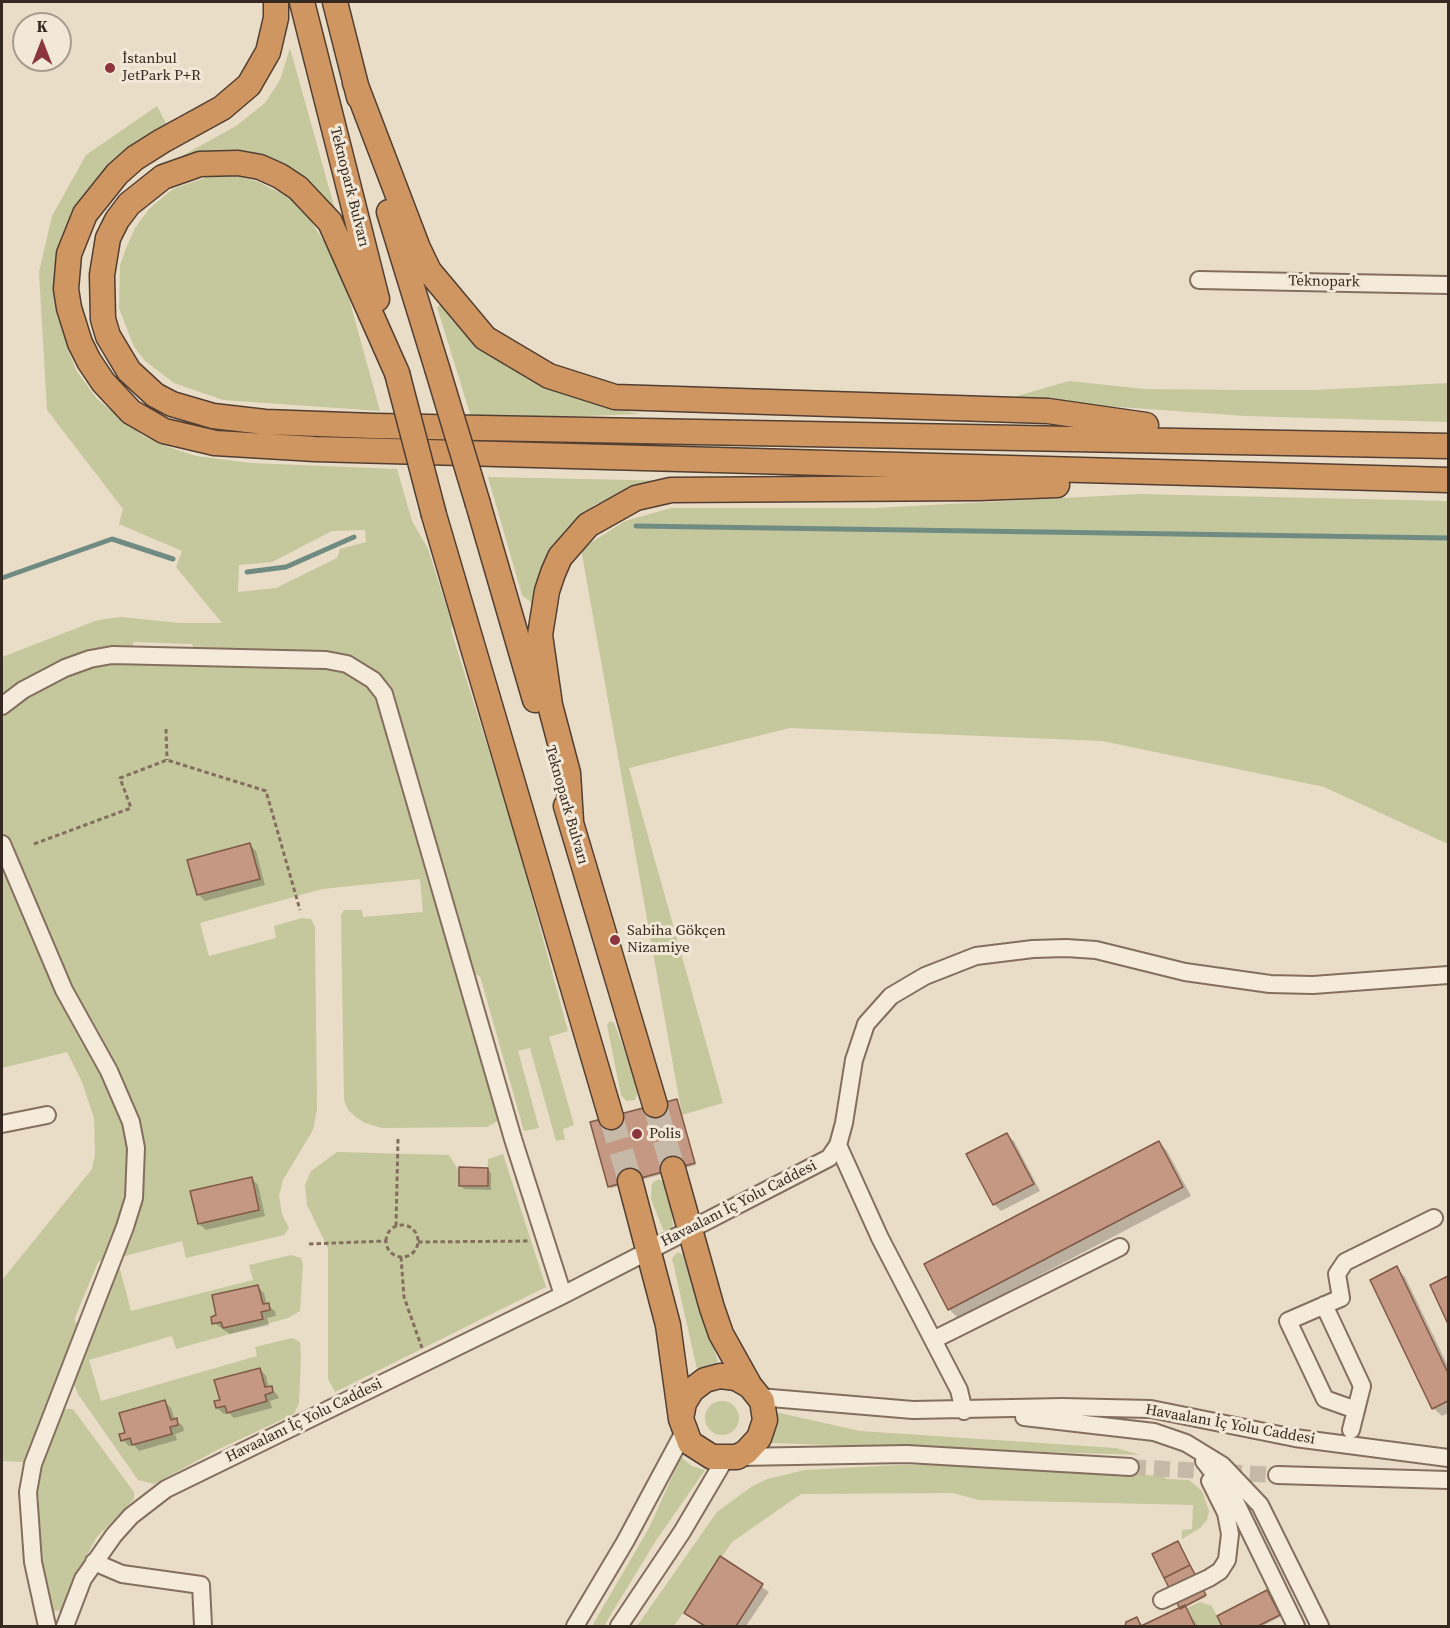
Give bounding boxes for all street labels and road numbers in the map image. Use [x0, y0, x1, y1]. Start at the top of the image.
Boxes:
street label: Teknopark Bulvarı [325, 125, 373, 249]
street label: Teknopark [1288, 272, 1360, 292]
street label: Teknopark Bulvarı [540, 743, 592, 867]
street label: Havaalanı İç Yolu Caddesi [658, 1157, 820, 1251]
street label: Havaalanı İç Yolu Caddesi [223, 1375, 385, 1467]
street label: Havaalanı İç Yolu Caddesi [1144, 1401, 1316, 1449]

